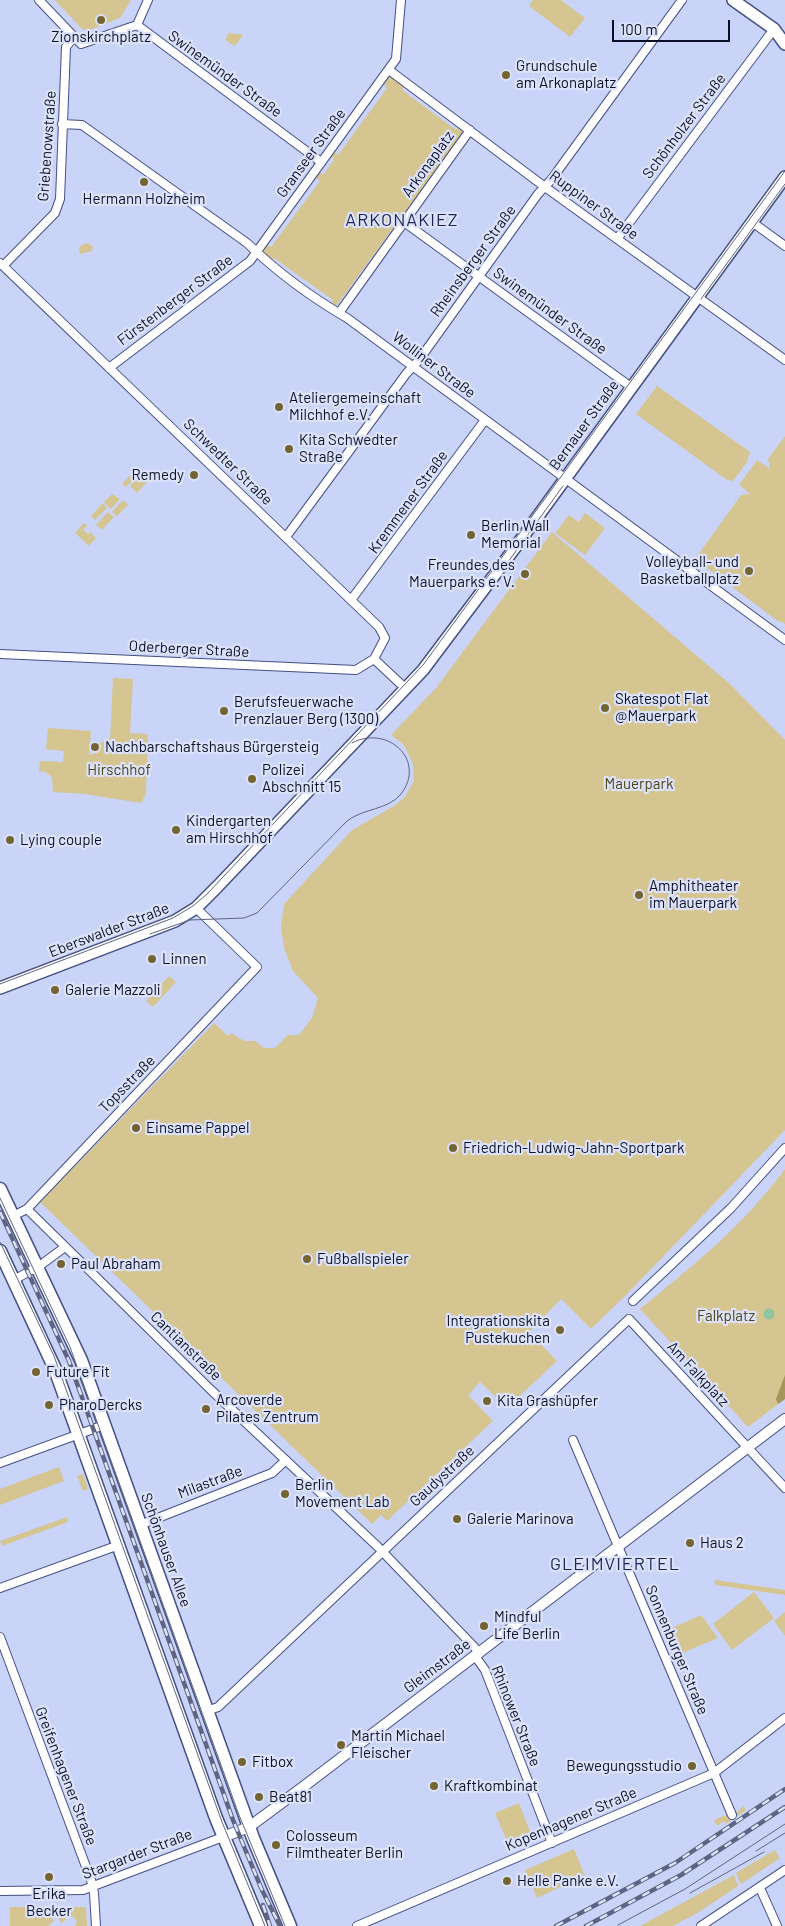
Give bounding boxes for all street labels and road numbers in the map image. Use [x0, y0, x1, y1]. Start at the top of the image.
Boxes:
street label: Swinemünder Straße [165, 27, 285, 121]
street label: Schönholzer Straße [639, 70, 729, 182]
street label: Griebenowstraße [34, 90, 60, 202]
street label: Granseer Straße [273, 105, 349, 201]
street label: Arkonaplatz [398, 127, 458, 201]
street label: Ruppiner Straße [546, 167, 642, 243]
street label: Rheinsberger Straße [426, 202, 520, 320]
street label: Fürstenberger Straße [114, 251, 236, 349]
street label: Swinemünder Straße [490, 264, 610, 358]
street label: Wolliner Straße [389, 328, 479, 402]
street label: Bernauer Straße [545, 377, 623, 473]
street label: Schwedter Straße [180, 415, 276, 509]
street label: Kremmener Straße [364, 447, 452, 557]
street label: Oderberger Straße [128, 637, 250, 661]
street label: Eberswalder Straße [46, 899, 172, 961]
street label: Topsstraße [95, 1051, 159, 1117]
street label: Cantianstraße [147, 1308, 225, 1384]
street label: Am Falkplatz [663, 1338, 733, 1410]
street label: Gaudystraße [406, 1442, 478, 1510]
street label: Milastraße [175, 1461, 245, 1503]
street label: Schönhauser Allee [137, 1490, 195, 1610]
street label: Sonnenburger Straße [642, 1583, 712, 1717]
street label: Gleimstraße [400, 1635, 474, 1697]
street label: Rhinower Straße [487, 1663, 545, 1769]
street label: Greifenhagener Straße [31, 1704, 101, 1848]
street label: Kopenhagener Straße [502, 1783, 640, 1855]
street label: Stargarder Straße [79, 1825, 195, 1883]

